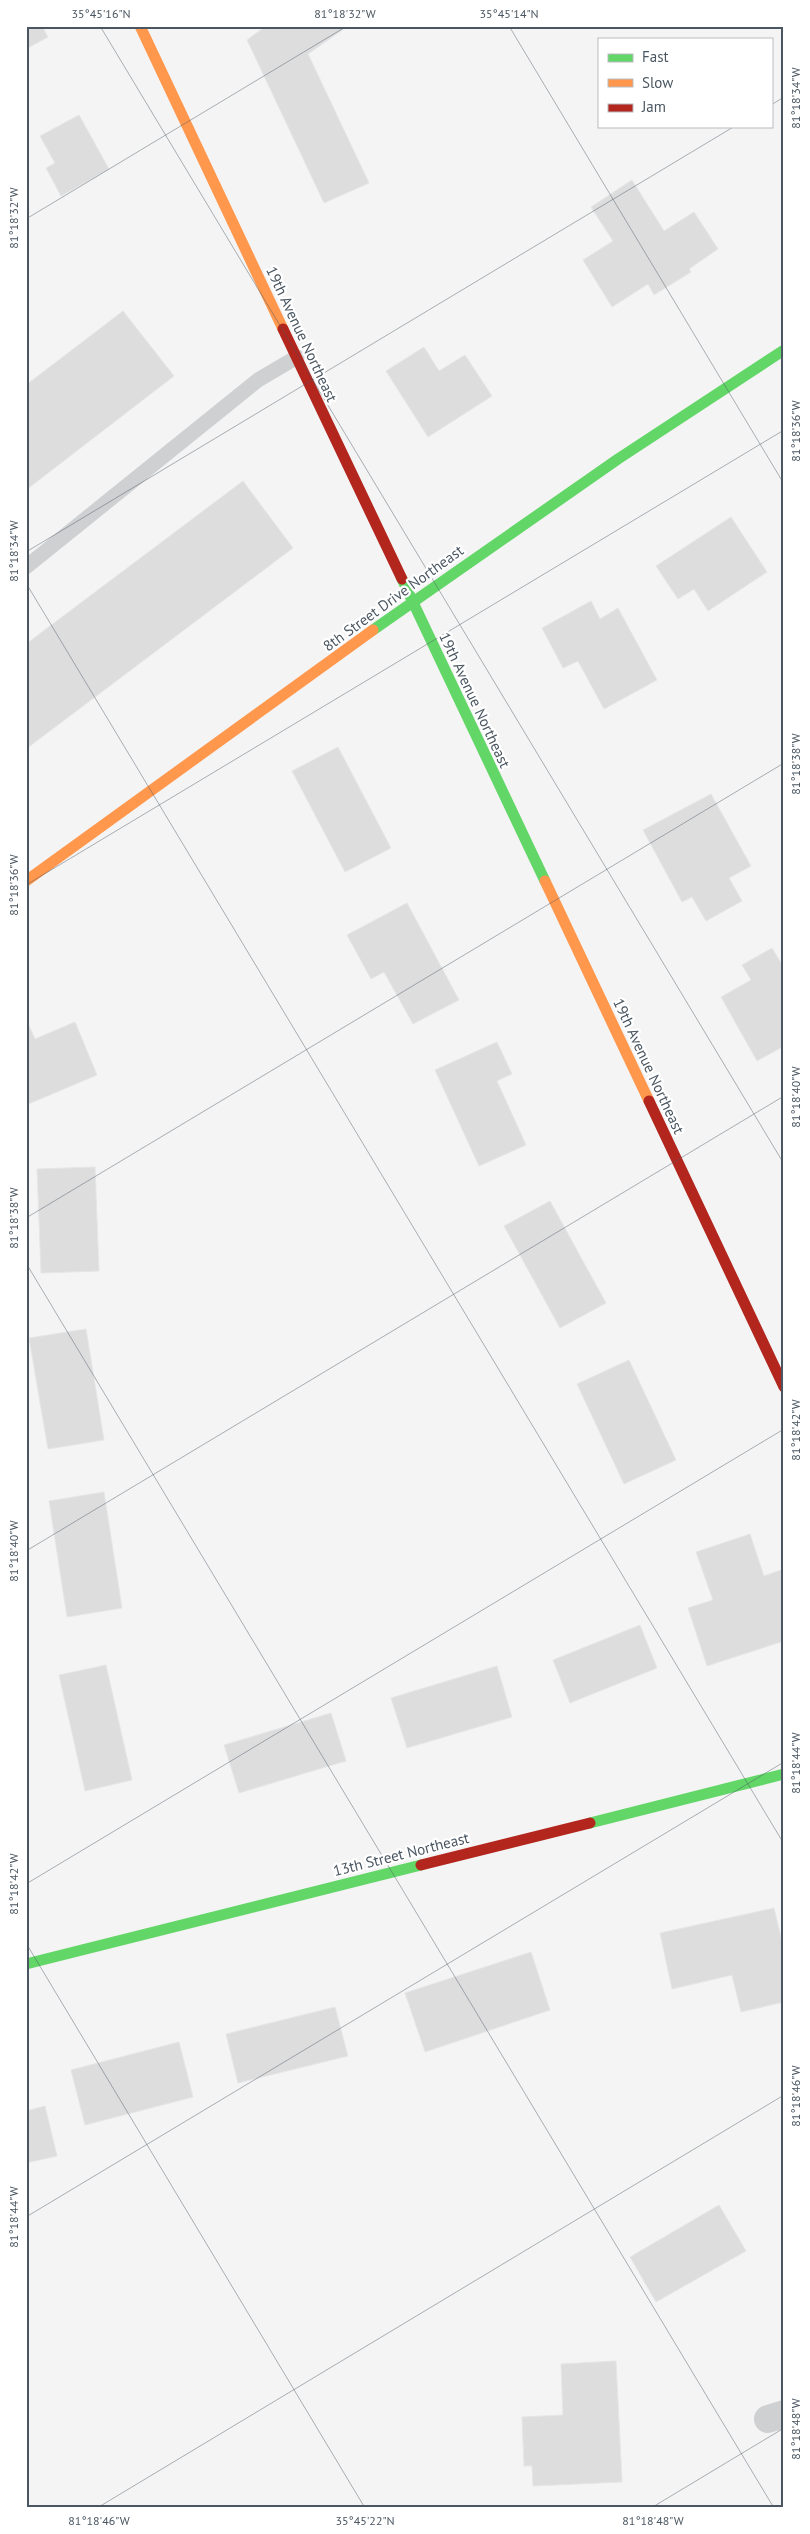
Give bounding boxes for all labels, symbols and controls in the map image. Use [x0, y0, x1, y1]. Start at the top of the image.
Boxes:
text: 35°45'16"N [71, 6, 131, 21]
text: 81°18'32"W [314, 6, 376, 21]
text: 35°45'14"N [479, 6, 539, 21]
legend [598, 38, 772, 128]
text: Fast [642, 47, 669, 66]
text: 81°18'34"W [788, 67, 803, 129]
text: Slow [642, 73, 673, 92]
text: Jam [641, 97, 666, 116]
text: 81°18'32"W [6, 187, 21, 249]
street label: 19th Avenue Northeast [262, 263, 342, 405]
text: 81°18'36"W [788, 400, 803, 462]
text: 81°18'34"W [6, 520, 21, 582]
street label: 8th Street Drive Northeast [319, 541, 467, 655]
street label: 19th Avenue Northeast [435, 629, 515, 771]
text: 81°18'38"W [788, 733, 803, 795]
text: 81°18'36"W [6, 854, 21, 916]
street label: 19th Avenue Northeast [609, 995, 689, 1137]
text: 81°18'40"W [788, 1066, 803, 1128]
text: 81°18'38"W [6, 1187, 21, 1249]
text: 81°18'42"W [788, 1399, 803, 1461]
text: 81°18'40"W [6, 1520, 21, 1582]
text: 81°18'44"W [788, 1732, 803, 1794]
street label: 13th Street Northeast [331, 1828, 471, 1880]
text: 81°18'42"W [6, 1853, 21, 1915]
text: 81°18'46"W [788, 2065, 803, 2127]
text: 81°18'44"W [6, 2186, 21, 2248]
text: 81°18'48"W [788, 2398, 803, 2460]
text: 81°18'46"W [68, 2513, 130, 2528]
text: 35°45'22"N [335, 2513, 395, 2528]
text: 81°18'48"W [622, 2513, 684, 2528]

